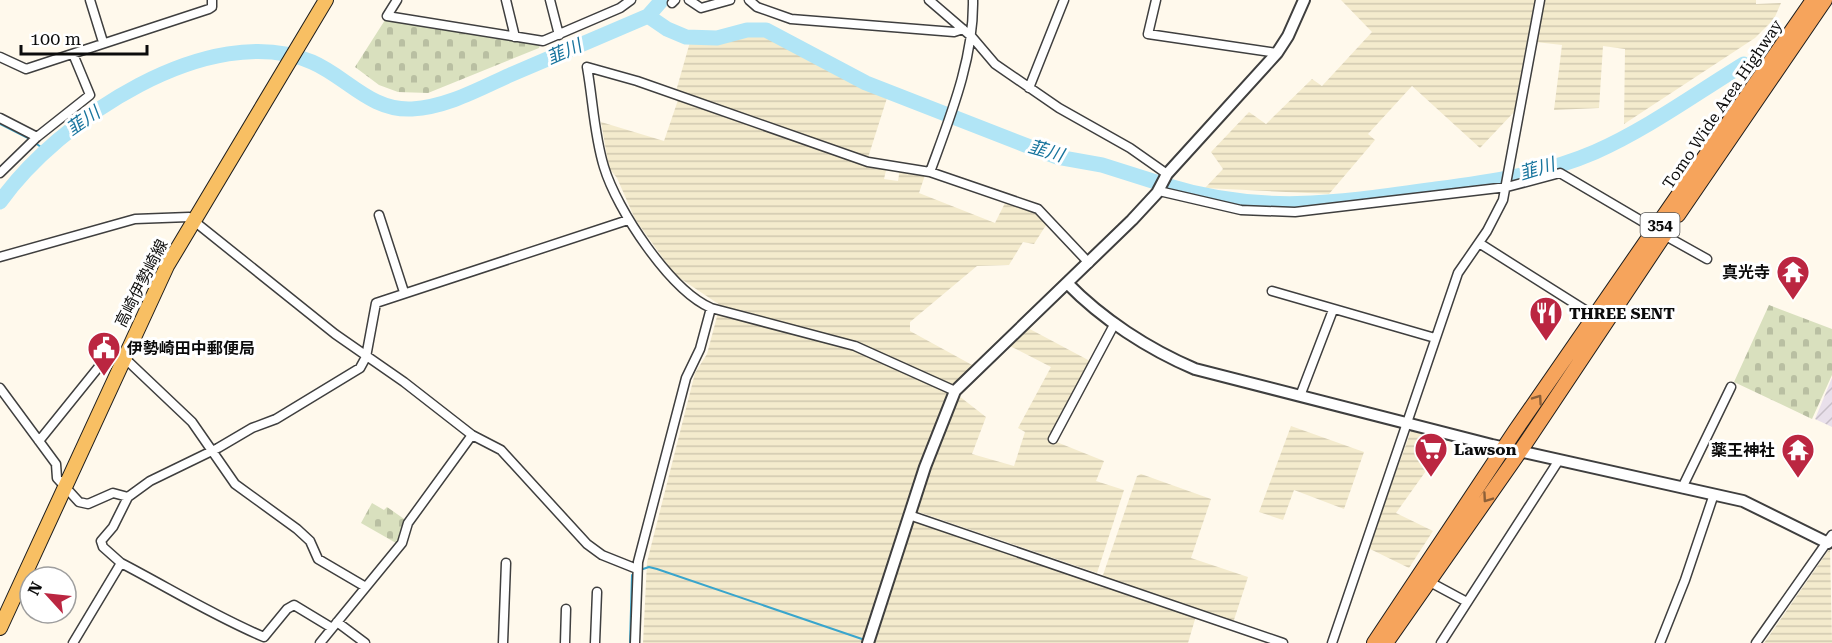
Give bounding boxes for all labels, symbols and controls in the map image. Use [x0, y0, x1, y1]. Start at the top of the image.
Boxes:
street label: Tomo Wide Area Highway [1659, 16, 1786, 192]
scale bar [21, 18, 147, 56]
text: 100 m [30, 28, 81, 49]
water label: 韮川 [543, 34, 586, 68]
water label: 韮川 [62, 101, 105, 140]
water label: 韮川 [1026, 135, 1068, 166]
water label: 韮川 [1517, 153, 1559, 184]
road number: 354 [1640, 213, 1680, 237]
street label: 高崎伊勢崎線 [111, 236, 172, 330]
temple icon: 真光寺 [1775, 254, 1811, 301]
place label: 真光寺 [1722, 263, 1770, 282]
restaurant icon: THREE SENT [1528, 295, 1564, 342]
place label: THREE SENT [1569, 304, 1675, 323]
public building icon: 伊勢崎田中郵便局 [86, 330, 122, 377]
place label: 伊勢崎田中郵便局 [126, 339, 255, 358]
one-way arrow [1531, 395, 1542, 406]
supermarket icon: Lawson [1413, 431, 1449, 478]
temple icon: 薬王神社 [1780, 432, 1816, 479]
place label: Lawson [1454, 440, 1517, 459]
place label: 薬王神社 [1711, 441, 1775, 460]
one-way arrow [1483, 491, 1494, 502]
north arrow [18, 565, 78, 625]
text: N [24, 579, 46, 598]

